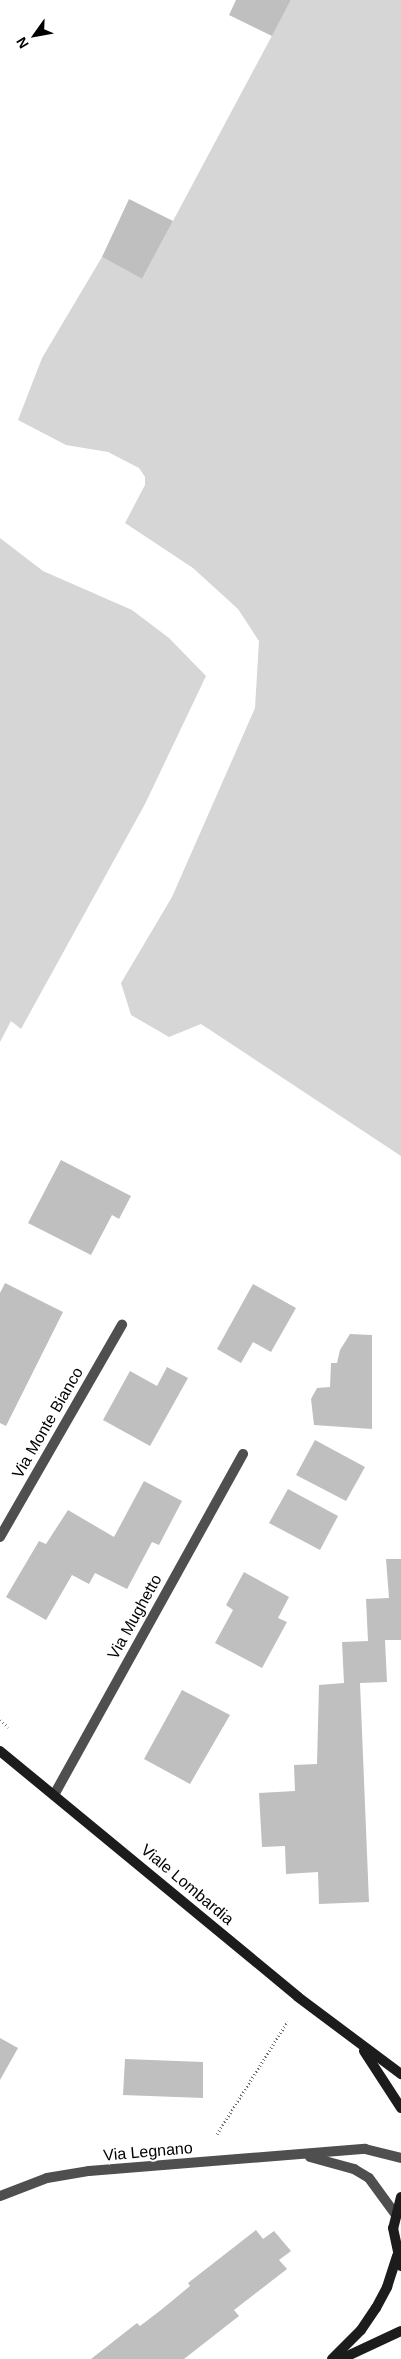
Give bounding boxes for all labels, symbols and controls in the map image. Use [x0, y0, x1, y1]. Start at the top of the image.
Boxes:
north arrow [10, 10, 60, 60]
text: N [13, 34, 32, 51]
street label: Via Monte Bianco [8, 1364, 88, 1482]
street label: Via Mughetto [104, 1571, 166, 1663]
street label: Viale Lombardia [137, 1841, 237, 1929]
street label: Via Legnano [103, 2139, 193, 2165]

